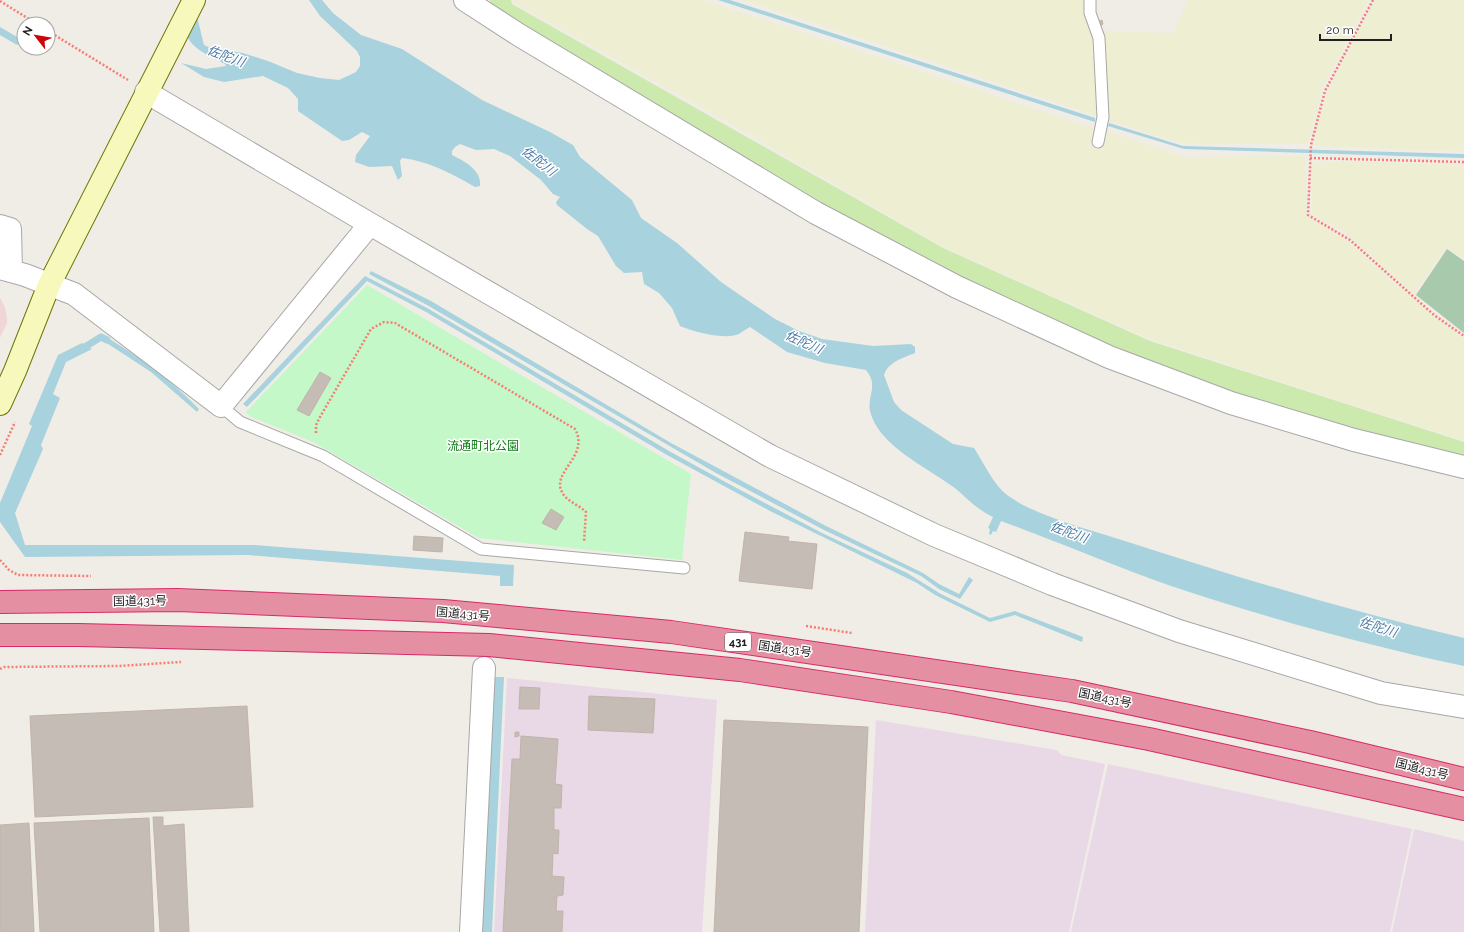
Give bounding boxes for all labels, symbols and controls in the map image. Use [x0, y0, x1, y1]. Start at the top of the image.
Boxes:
north arrow [16, 16, 56, 56]
scale bar [1320, 16, 1391, 42]
text: 20 m [1326, 23, 1354, 37]
text: N [20, 24, 36, 38]
water label: 佐陀川 [205, 42, 249, 70]
water label: 佐陀川 [519, 143, 561, 180]
water label: 佐陀川 [783, 327, 827, 358]
park label: 流通町北公園 [447, 439, 519, 453]
water label: 佐陀川 [1048, 518, 1092, 546]
street label: 国道431号 [113, 594, 167, 608]
street label: 国道431号 [435, 605, 491, 623]
water label: 佐陀川 [1357, 614, 1401, 641]
road number: 431 [725, 633, 751, 651]
street label: 国道431号 [757, 638, 813, 660]
street label: 国道431号 [1077, 686, 1133, 710]
street label: 国道431号 [1394, 756, 1450, 782]

